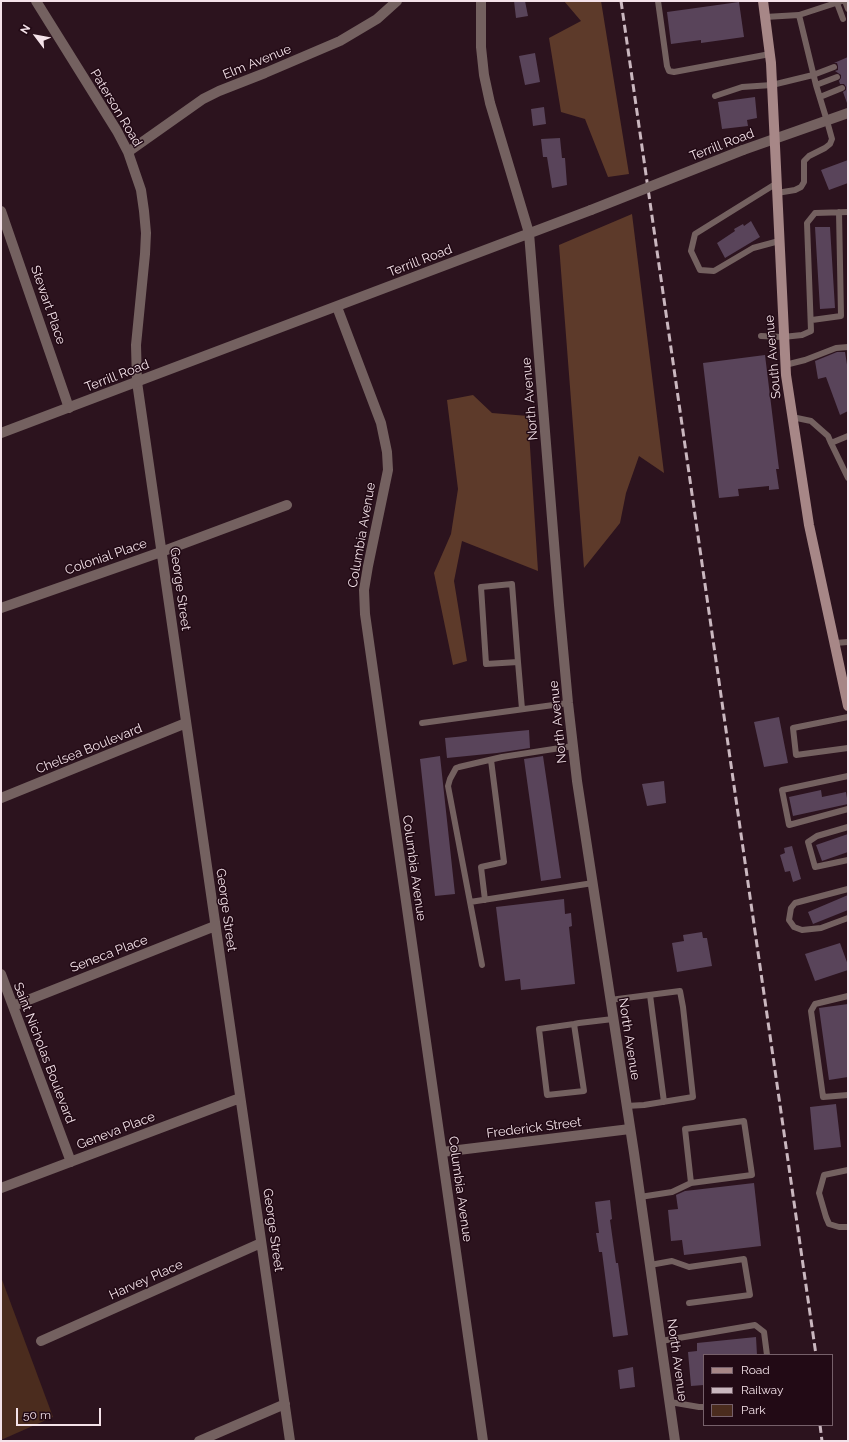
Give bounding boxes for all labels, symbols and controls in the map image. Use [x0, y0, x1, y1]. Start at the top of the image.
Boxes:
north arrow [16, 16, 56, 56]
text: N [18, 22, 33, 36]
street label: Elm Avenue [221, 41, 293, 83]
street label: Paterson Road [87, 66, 145, 150]
street label: Terrill Road [688, 126, 756, 164]
street label: Terrill Road [386, 242, 454, 280]
street label: Stewart Place [27, 263, 69, 347]
street label: South Avenue [762, 314, 784, 400]
street label: Terrill Road [83, 357, 151, 395]
street label: North Avenue [519, 357, 541, 441]
street label: Columbia Avenue [345, 481, 379, 589]
street label: Colonial Place [63, 536, 149, 578]
street label: George Street [166, 546, 194, 632]
street label: North Avenue [546, 680, 570, 764]
street label: Chelsea Boulevard [34, 721, 144, 777]
street label: Columbia Avenue [399, 814, 429, 922]
street label: George Street [212, 867, 240, 953]
street label: Seneca Place [68, 932, 150, 976]
street label: Saint Nicholas Boulevard [10, 980, 78, 1126]
street label: North Avenue [615, 997, 643, 1081]
street label: Geneva Place [75, 1109, 157, 1153]
street label: Frederick Street [486, 1114, 582, 1142]
street label: Columbia Avenue [445, 1135, 475, 1243]
street label: George Street [259, 1187, 287, 1273]
street label: Harvey Place [107, 1257, 185, 1303]
street label: North Avenue [663, 1318, 691, 1402]
legend [703, 1354, 833, 1426]
text: Road [741, 1363, 770, 1377]
text: Railway [741, 1383, 783, 1397]
scale bar [18, 1400, 103, 1426]
text: Park [741, 1403, 766, 1417]
text: 50 m [23, 1408, 51, 1422]

